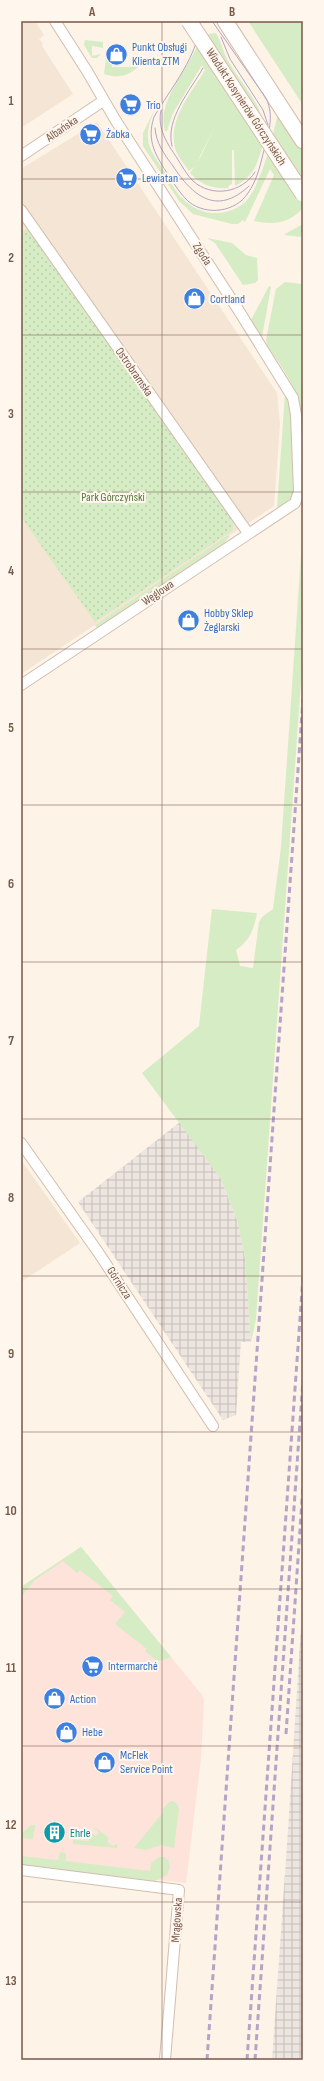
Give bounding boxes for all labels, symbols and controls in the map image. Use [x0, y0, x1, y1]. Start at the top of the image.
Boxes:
text: A [88, 4, 96, 20]
text: B [229, 4, 235, 20]
place label: Punkt Obsługi Klienta ZTM [132, 40, 187, 69]
shop icon: Punkt Obsługi Klienta ZTM [104, 41, 130, 67]
street label: Wiadukt Kosynierów Górczyńskich [202, 45, 290, 169]
supermarket icon: Trio [118, 92, 144, 118]
text: 1 [8, 93, 14, 109]
place label: Trio [146, 98, 161, 113]
street label: Albańska [42, 113, 81, 146]
supermarket icon: Żabka [78, 121, 104, 147]
place label: Żabka [106, 127, 130, 142]
supermarket icon: Lewiatan [114, 165, 140, 191]
place label: Lewiatan [142, 171, 178, 186]
street label: Zgoda [189, 240, 215, 269]
text: 2 [8, 250, 14, 266]
shop icon: Cortland [182, 286, 208, 312]
place label: Cortland [210, 292, 245, 307]
street label: Ostrobramska [112, 345, 156, 400]
text: 3 [8, 406, 14, 422]
park label: Park Górczyński [81, 490, 145, 505]
text: 4 [8, 563, 14, 579]
street label: Węglowa [139, 577, 177, 609]
place label: Hobby Sklep Żeglarski [204, 606, 253, 635]
shop icon: Hobby Sklep Żeglarski [176, 607, 202, 633]
text: 5 [8, 720, 14, 736]
text: 6 [8, 876, 14, 892]
text: 7 [8, 1033, 14, 1049]
text: 8 [8, 1190, 14, 1206]
street label: Górnicza [103, 1264, 135, 1302]
text: 9 [8, 1346, 14, 1362]
text: 10 [5, 1503, 17, 1519]
supermarket icon: Intermarché [79, 1653, 105, 1679]
place label: Intermarché [108, 1659, 158, 1674]
text: 11 [6, 1660, 16, 1676]
shop icon: Action [42, 1686, 68, 1712]
place label: Action [69, 1692, 96, 1707]
shop icon: Hebe [53, 1719, 79, 1745]
place label: Hebe [82, 1725, 103, 1740]
place label: McFlek Service Point [120, 1748, 173, 1777]
shop icon: McFlek Service Point [92, 1749, 118, 1775]
text: 12 [6, 1817, 17, 1833]
building icon: Ehrle [41, 1820, 67, 1846]
place label: Ehrle [70, 1826, 91, 1841]
street label: Mrągowska [168, 1897, 186, 1943]
text: 13 [6, 1973, 17, 1989]

